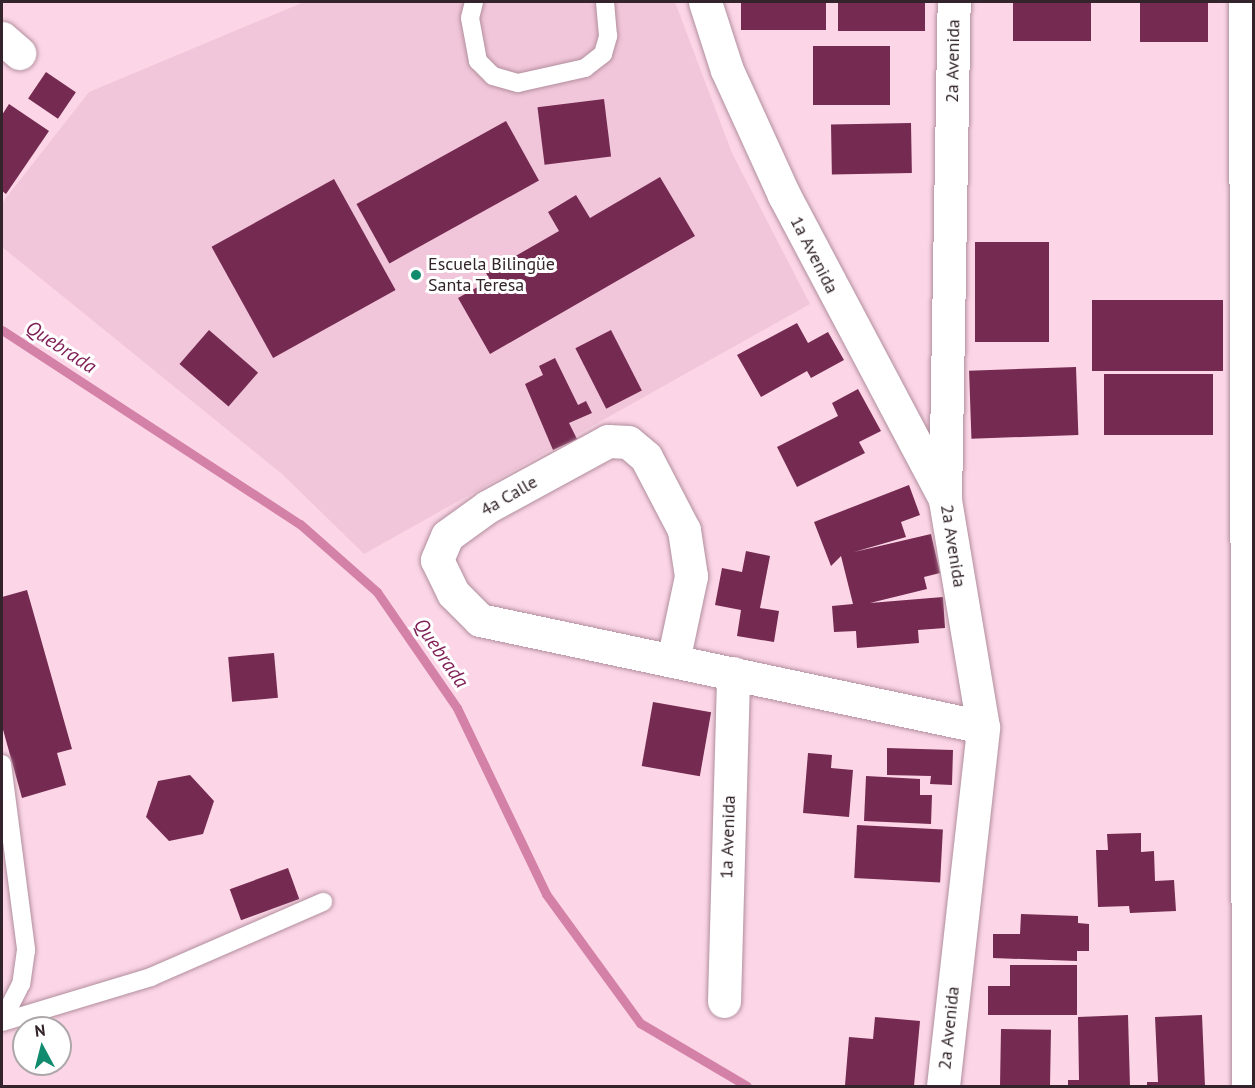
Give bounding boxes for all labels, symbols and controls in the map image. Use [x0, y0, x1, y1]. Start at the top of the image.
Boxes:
street label: 2a Avenida [941, 19, 965, 103]
street label: 1a Avenida [785, 213, 843, 297]
place label: Escuela Bilingüe Santa Teresa [428, 254, 555, 296]
marker: Escuela Bilingüe Santa Teresa [409, 268, 423, 282]
water label: Quebrada [21, 315, 101, 379]
street label: 4a Calle [477, 471, 541, 521]
street label: 2a Avenida [936, 503, 970, 589]
water label: Quebrada [408, 614, 474, 692]
street label: 1a Avenida [716, 794, 740, 880]
street label: 2a Avenida [934, 985, 964, 1071]
north arrow [12, 1016, 72, 1076]
text: N [34, 1020, 46, 1041]

